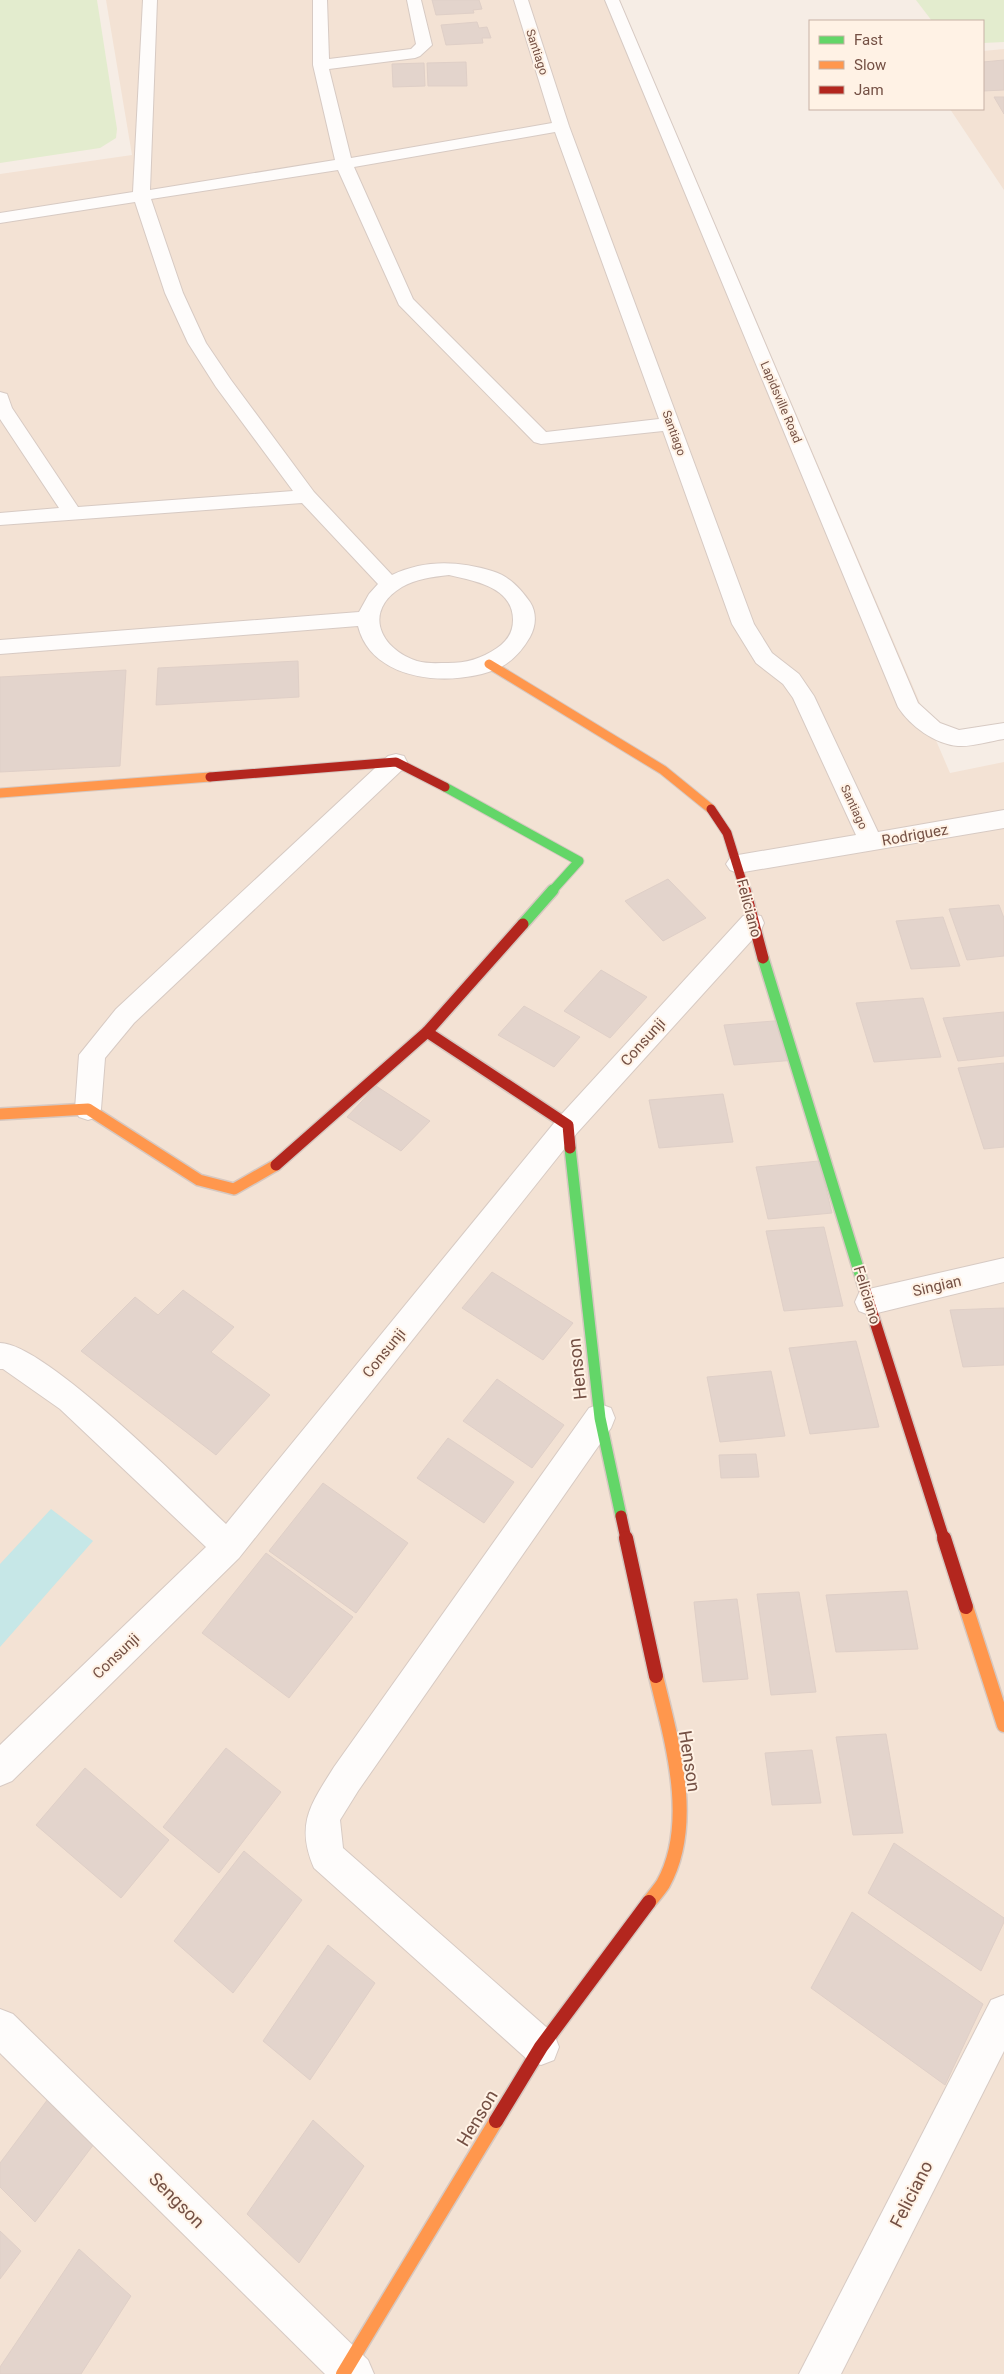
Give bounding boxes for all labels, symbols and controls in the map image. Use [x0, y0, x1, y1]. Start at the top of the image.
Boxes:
legend [809, 20, 984, 110]
street label: Santiago [523, 27, 551, 77]
text: Fast [854, 31, 883, 49]
text: Slow [854, 56, 886, 74]
text: Jam [854, 81, 884, 99]
street label: Lapidsville Road [758, 359, 804, 445]
street label: Santiago [659, 408, 689, 458]
street label: Santiago [838, 783, 870, 832]
street label: Rodriguez [880, 820, 950, 850]
street label: Feliciano [733, 877, 765, 939]
street label: Consunji [617, 1014, 669, 1070]
street label: Feliciano [850, 1264, 884, 1326]
street label: Singian [911, 1272, 963, 1300]
street label: Consunji [359, 1325, 409, 1381]
street label: Henson [563, 1337, 591, 1401]
street label: Consunji [89, 1629, 143, 1683]
street label: Henson [675, 1729, 705, 1793]
street label: Henson [452, 2086, 502, 2150]
street label: Feliciano [885, 2157, 937, 2231]
street label: Sengson [145, 2168, 209, 2232]

